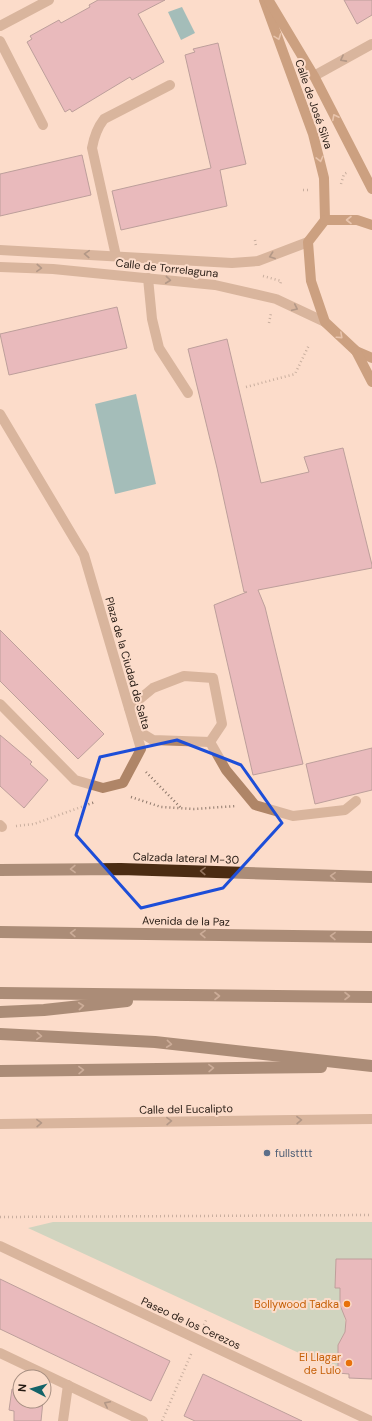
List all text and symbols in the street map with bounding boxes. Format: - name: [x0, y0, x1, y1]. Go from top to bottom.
- one-way arrow: [273, 33, 281, 40]
- one-way arrow: [340, 55, 347, 62]
- street label: Calle de José Silva: [292, 57, 336, 151]
- one-way arrow: [332, 113, 340, 121]
- one-way arrow: [315, 156, 323, 163]
- one-way arrow: [346, 215, 352, 224]
- one-way arrow: [84, 250, 90, 259]
- one-way arrow: [268, 252, 275, 260]
- street label: Calle de Torrelaguna: [115, 256, 219, 280]
- one-way arrow: [36, 264, 42, 273]
- one-way arrow: [165, 275, 171, 284]
- one-way arrow: [290, 303, 298, 311]
- one-way arrow: [336, 332, 343, 339]
- street label: Plaza de la Ciudad de Salta: [102, 595, 154, 731]
- street label: Calzada lateral M-30: [133, 849, 239, 867]
- one-way arrow: [70, 865, 76, 873]
- one-way arrow: [200, 867, 206, 875]
- one-way arrow: [330, 871, 336, 880]
- street label: Avenida de la Paz: [142, 913, 230, 929]
- one-way arrow: [70, 929, 76, 937]
- one-way arrow: [200, 930, 206, 938]
- one-way arrow: [330, 932, 336, 940]
- one-way arrow: [214, 992, 220, 1000]
- one-way arrow: [344, 992, 350, 1001]
- one-way arrow: [78, 1002, 84, 1011]
- one-way arrow: [36, 1031, 42, 1040]
- one-way arrow: [166, 1039, 172, 1048]
- one-way arrow: [208, 1064, 214, 1072]
- one-way arrow: [78, 1066, 84, 1074]
- street label: Calle del Eucalipto: [139, 1101, 233, 1117]
- one-way arrow: [296, 1116, 302, 1124]
- one-way arrow: [166, 1117, 172, 1126]
- one-way arrow: [36, 1119, 42, 1127]
- place label: fullstttt: [275, 1146, 312, 1160]
- marker: fullstttt: [262, 1148, 272, 1158]
- street label: Paseo de los Cerezos: [139, 1294, 243, 1352]
- place label: Bollywood Tadka: [254, 1297, 339, 1311]
- marker: Bollywood Tadka: [342, 1299, 352, 1309]
- place label: El Llagar de Lulo: [299, 1350, 341, 1377]
- marker: El Llagar de Lulo: [344, 1358, 354, 1368]
- north arrow: [12, 1369, 52, 1409]
- text: N: [15, 1383, 29, 1393]
- one-way arrow: [104, 1401, 112, 1409]

